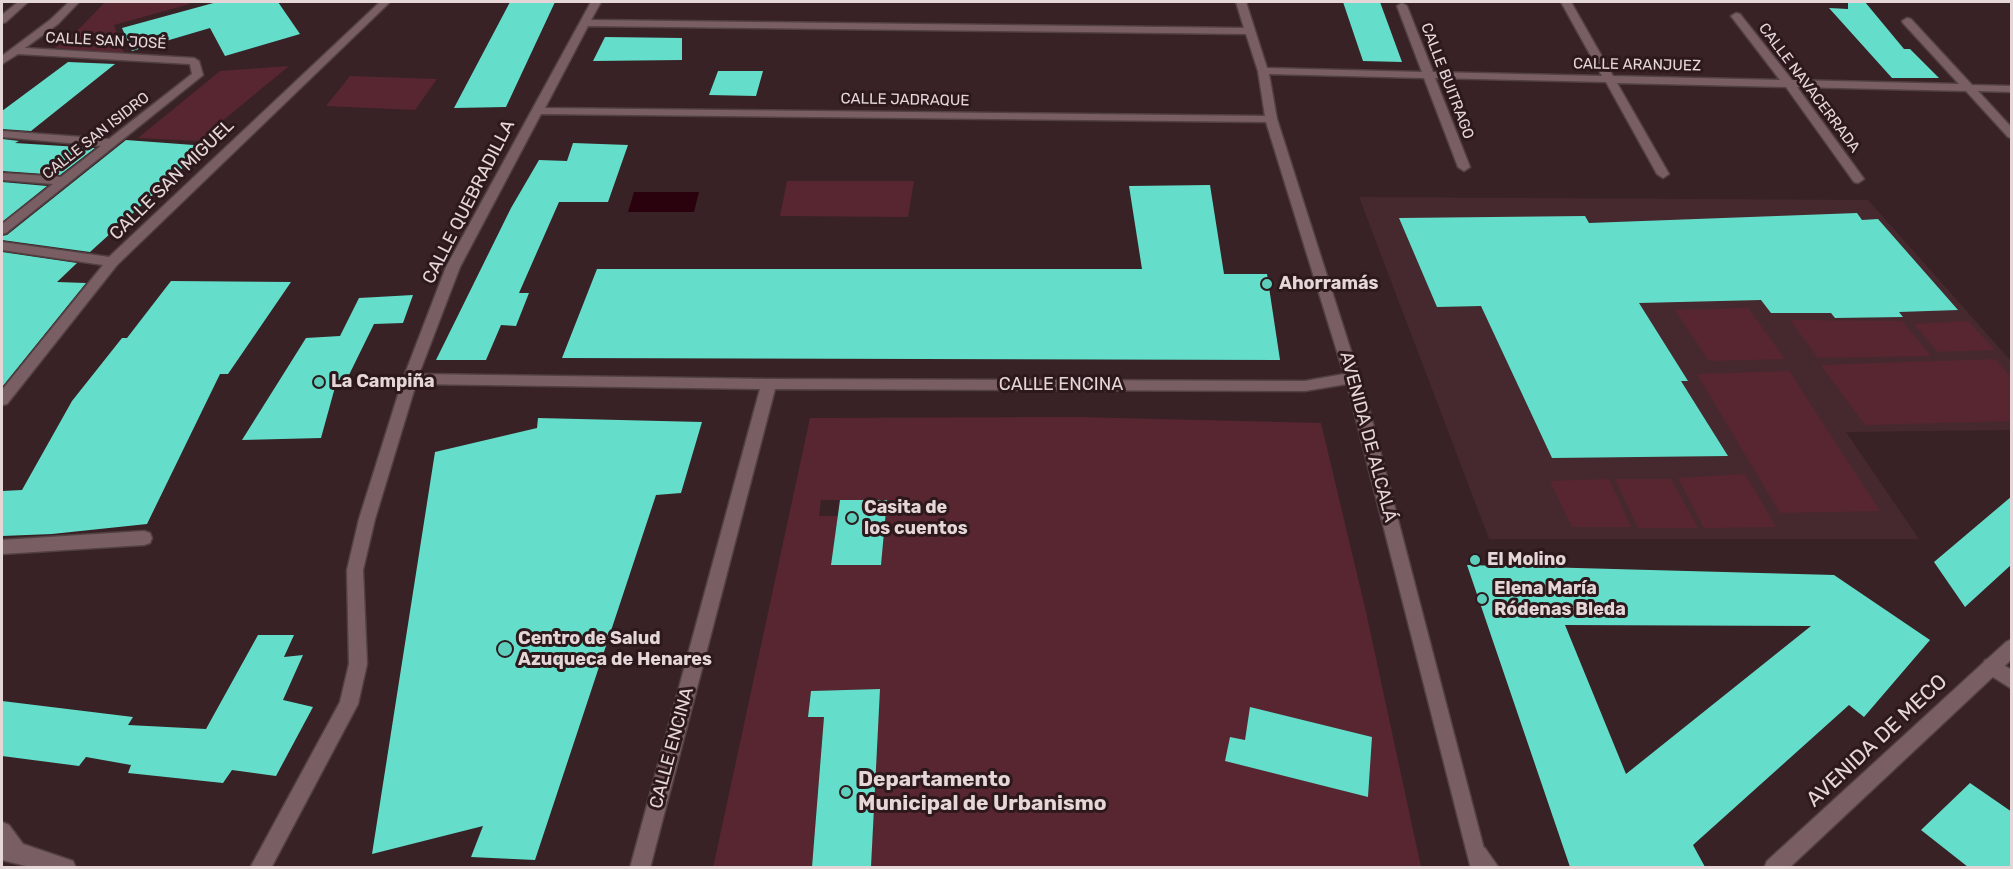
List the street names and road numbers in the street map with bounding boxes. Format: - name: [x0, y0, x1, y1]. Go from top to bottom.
- street label: CALLE BUITRAGO: [1417, 20, 1477, 142]
- street label: CALLE NAVACERRADA: [1754, 20, 1864, 156]
- street label: CALLE SAN JOSÉ: [45, 29, 167, 53]
- street label: CALLE ARANJUEZ: [1573, 55, 1701, 75]
- street label: CALLE SAN ISIDRO: [39, 89, 153, 183]
- street label: CALLE JADRAQUE: [840, 90, 970, 110]
- street label: CALLE SAN MIGUEL: [105, 115, 239, 245]
- street label: CALLE QUEBRADILLA: [418, 117, 520, 287]
- street label: AVENIDA DE ALCALÁ: [1335, 349, 1401, 525]
- street label: CALLE ENCINA: [999, 374, 1123, 396]
- street label: AVENIDA DE MECO: [1801, 669, 1953, 813]
- street label: CALLE ENCINA: [645, 685, 699, 811]

